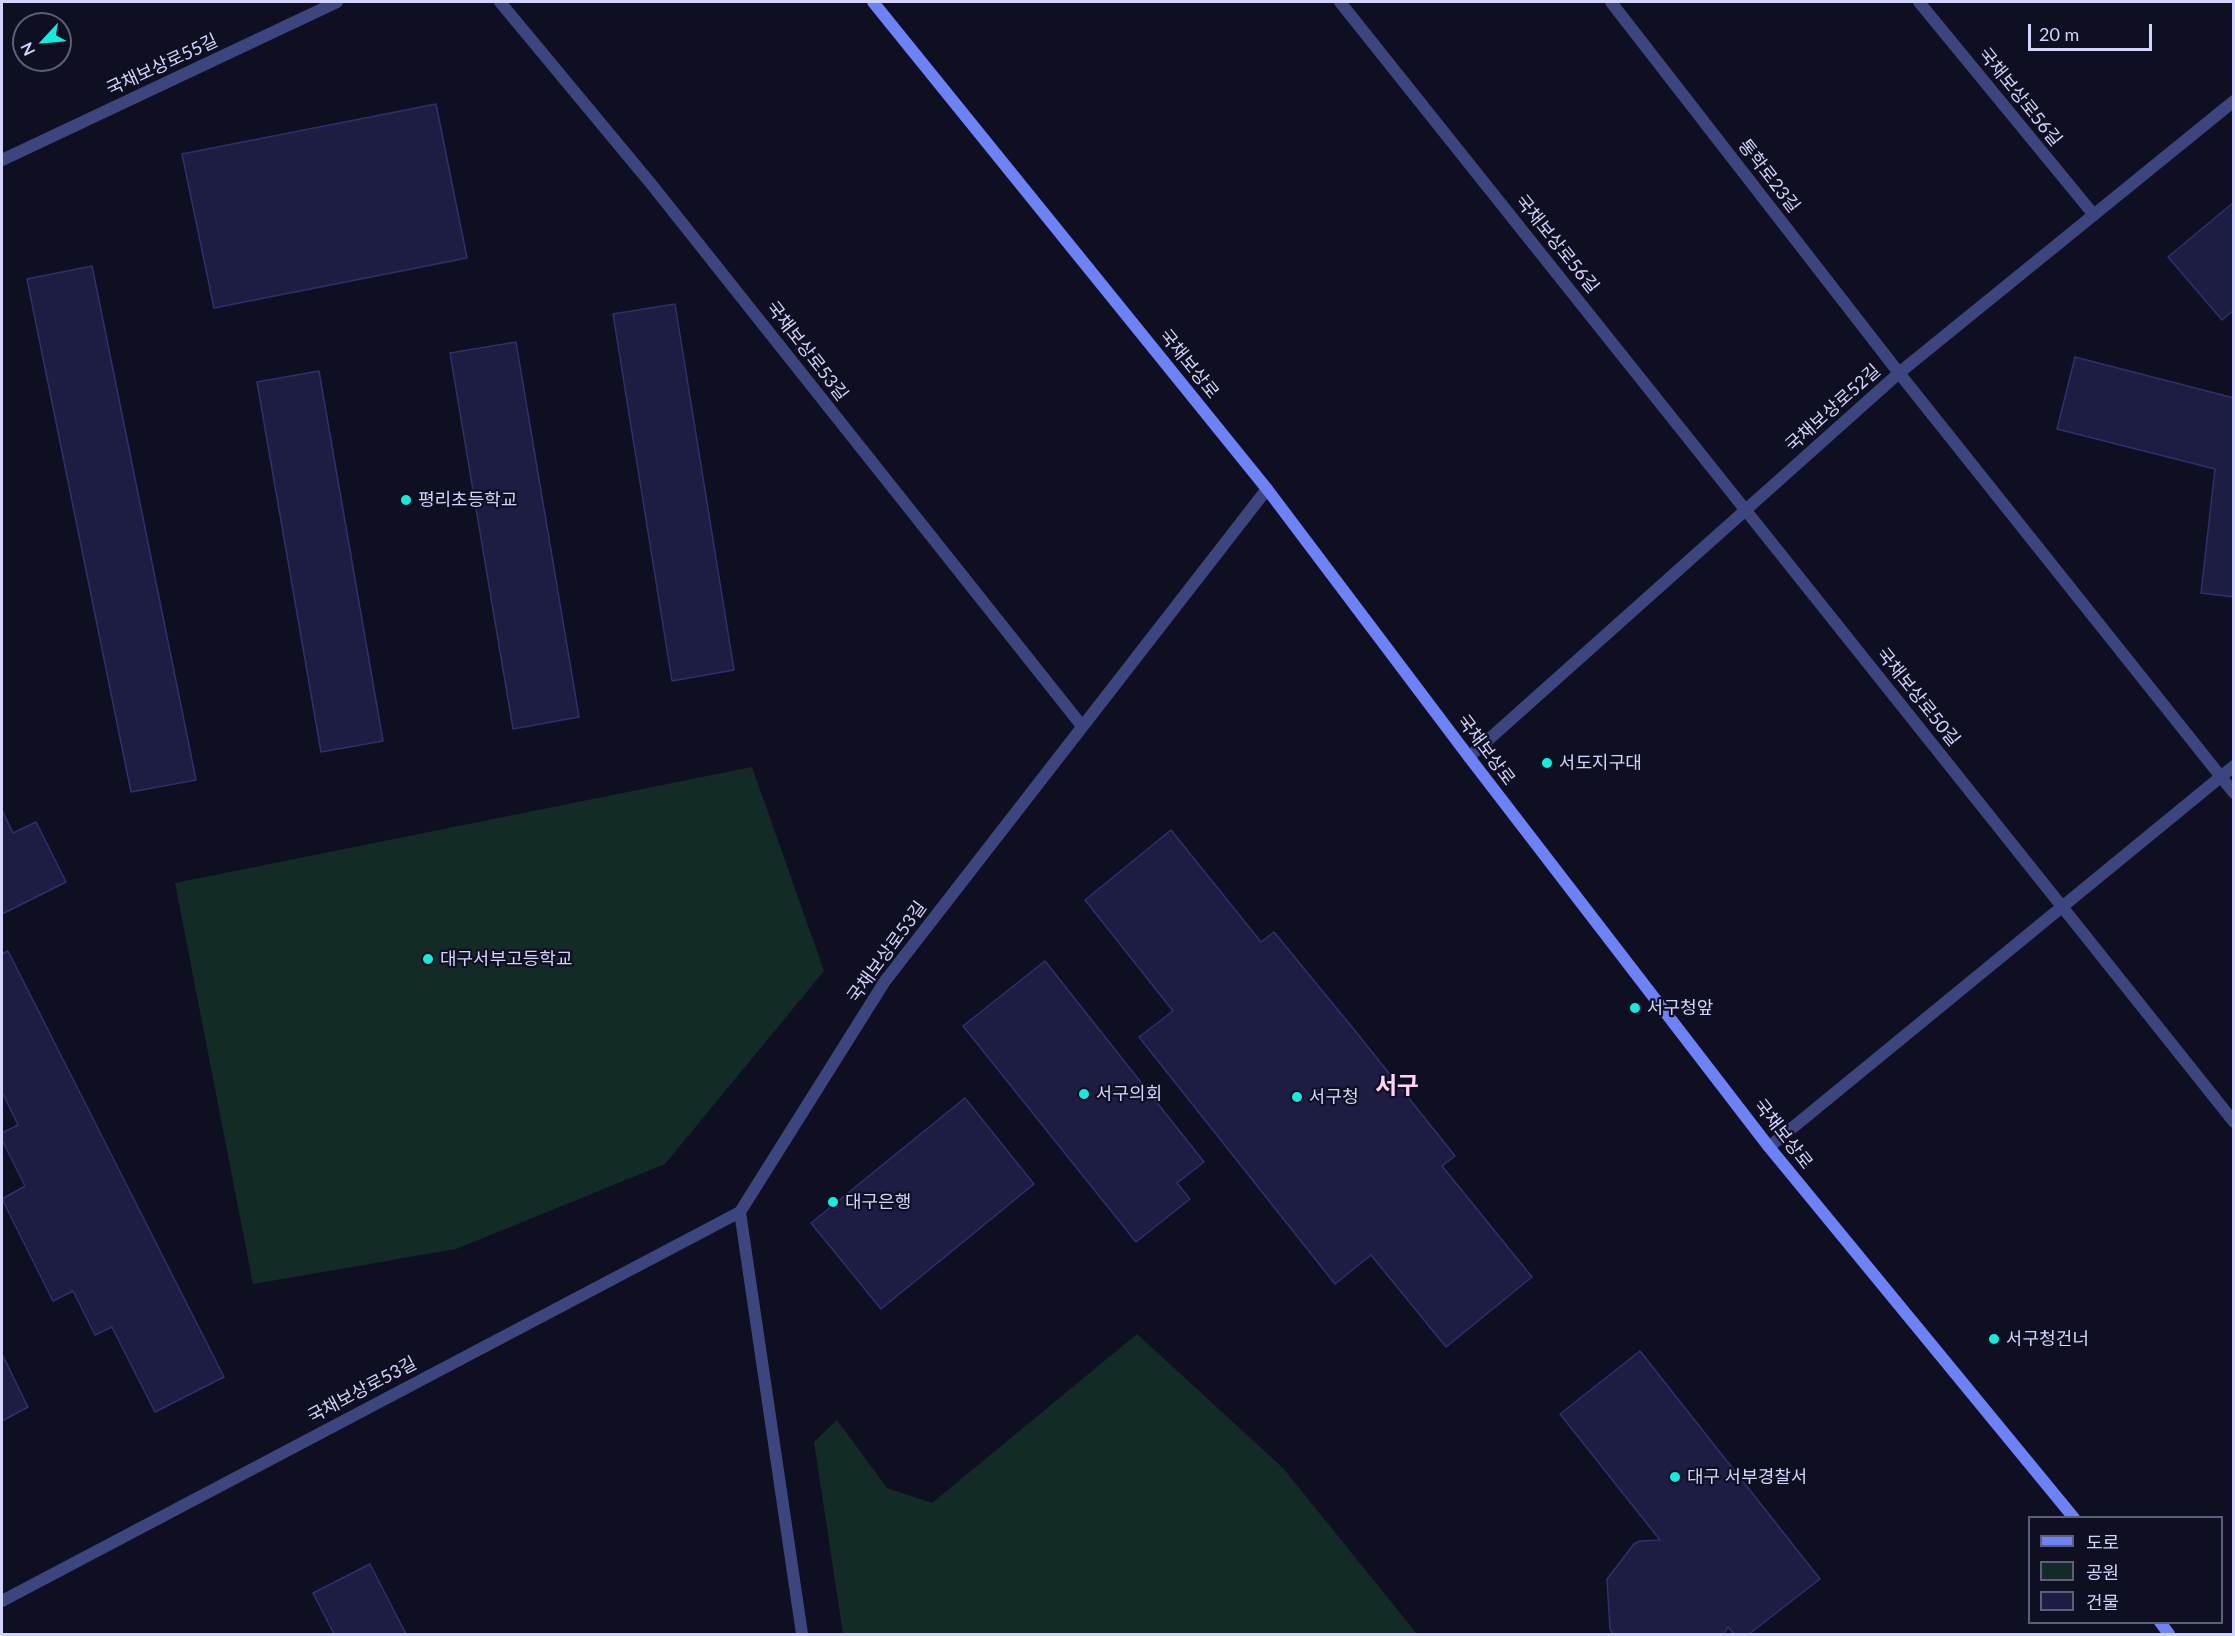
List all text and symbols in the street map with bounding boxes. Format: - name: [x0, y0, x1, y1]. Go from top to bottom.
- north arrow: [12, 12, 72, 72]
- scale bar: [2031, 12, 2156, 50]
- text: 20 m: [2039, 23, 2079, 45]
- street label: 국채보상로55길: [103, 30, 221, 100]
- text: N: [16, 40, 38, 59]
- street label: 국채보상로56길: [1974, 43, 2066, 151]
- street label: 통학로23길: [1734, 135, 1804, 217]
- street label: 국채보상로56길: [1511, 190, 1603, 298]
- street label: 국채보상로53길: [761, 297, 853, 405]
- street label: 국채보상로: [1155, 325, 1223, 403]
- street label: 국채보상로52길: [1781, 360, 1885, 456]
- place label: 평리초등학교: [418, 489, 517, 511]
- marker: 평리초등학교: [399, 493, 413, 507]
- street label: 국채보상로50길: [1872, 643, 1964, 751]
- street label: 국채보상로: [1452, 710, 1520, 790]
- place label: 서도지구대: [1559, 752, 1642, 774]
- marker: 서도지구대: [1540, 756, 1554, 770]
- street label: 국채보상로53길: [843, 897, 931, 1007]
- place label: 대구서부고등학교: [440, 948, 572, 970]
- marker: 대구서부고등학교: [421, 952, 435, 966]
- place label: 서구청앞: [1647, 997, 1713, 1019]
- marker: 서구청앞: [1628, 1001, 1642, 1015]
- district label: 서구: [1375, 1072, 1419, 1100]
- place label: 서구의회: [1096, 1083, 1162, 1105]
- place label: 서구청: [1309, 1086, 1359, 1108]
- marker: 서구의회: [1077, 1087, 1091, 1101]
- marker: 서구청: [1290, 1090, 1304, 1104]
- street label: 국채보상로: [1749, 1095, 1817, 1173]
- place label: 대구은행: [845, 1191, 911, 1213]
- marker: 대구은행: [826, 1195, 840, 1209]
- place label: 서구청건너: [2006, 1328, 2089, 1350]
- marker: 서구청건너: [1987, 1332, 2001, 1346]
- street label: 국채보상로53길: [304, 1352, 420, 1428]
- place label: 대구 서부경찰서: [1687, 1466, 1808, 1488]
- marker: 대구 서부경찰서: [1668, 1470, 1682, 1484]
- legend: [2028, 1516, 2223, 1624]
- text: 도로: [2086, 1531, 2119, 1553]
- text: 공원: [2086, 1561, 2119, 1583]
- text: 건물: [2086, 1591, 2119, 1613]

